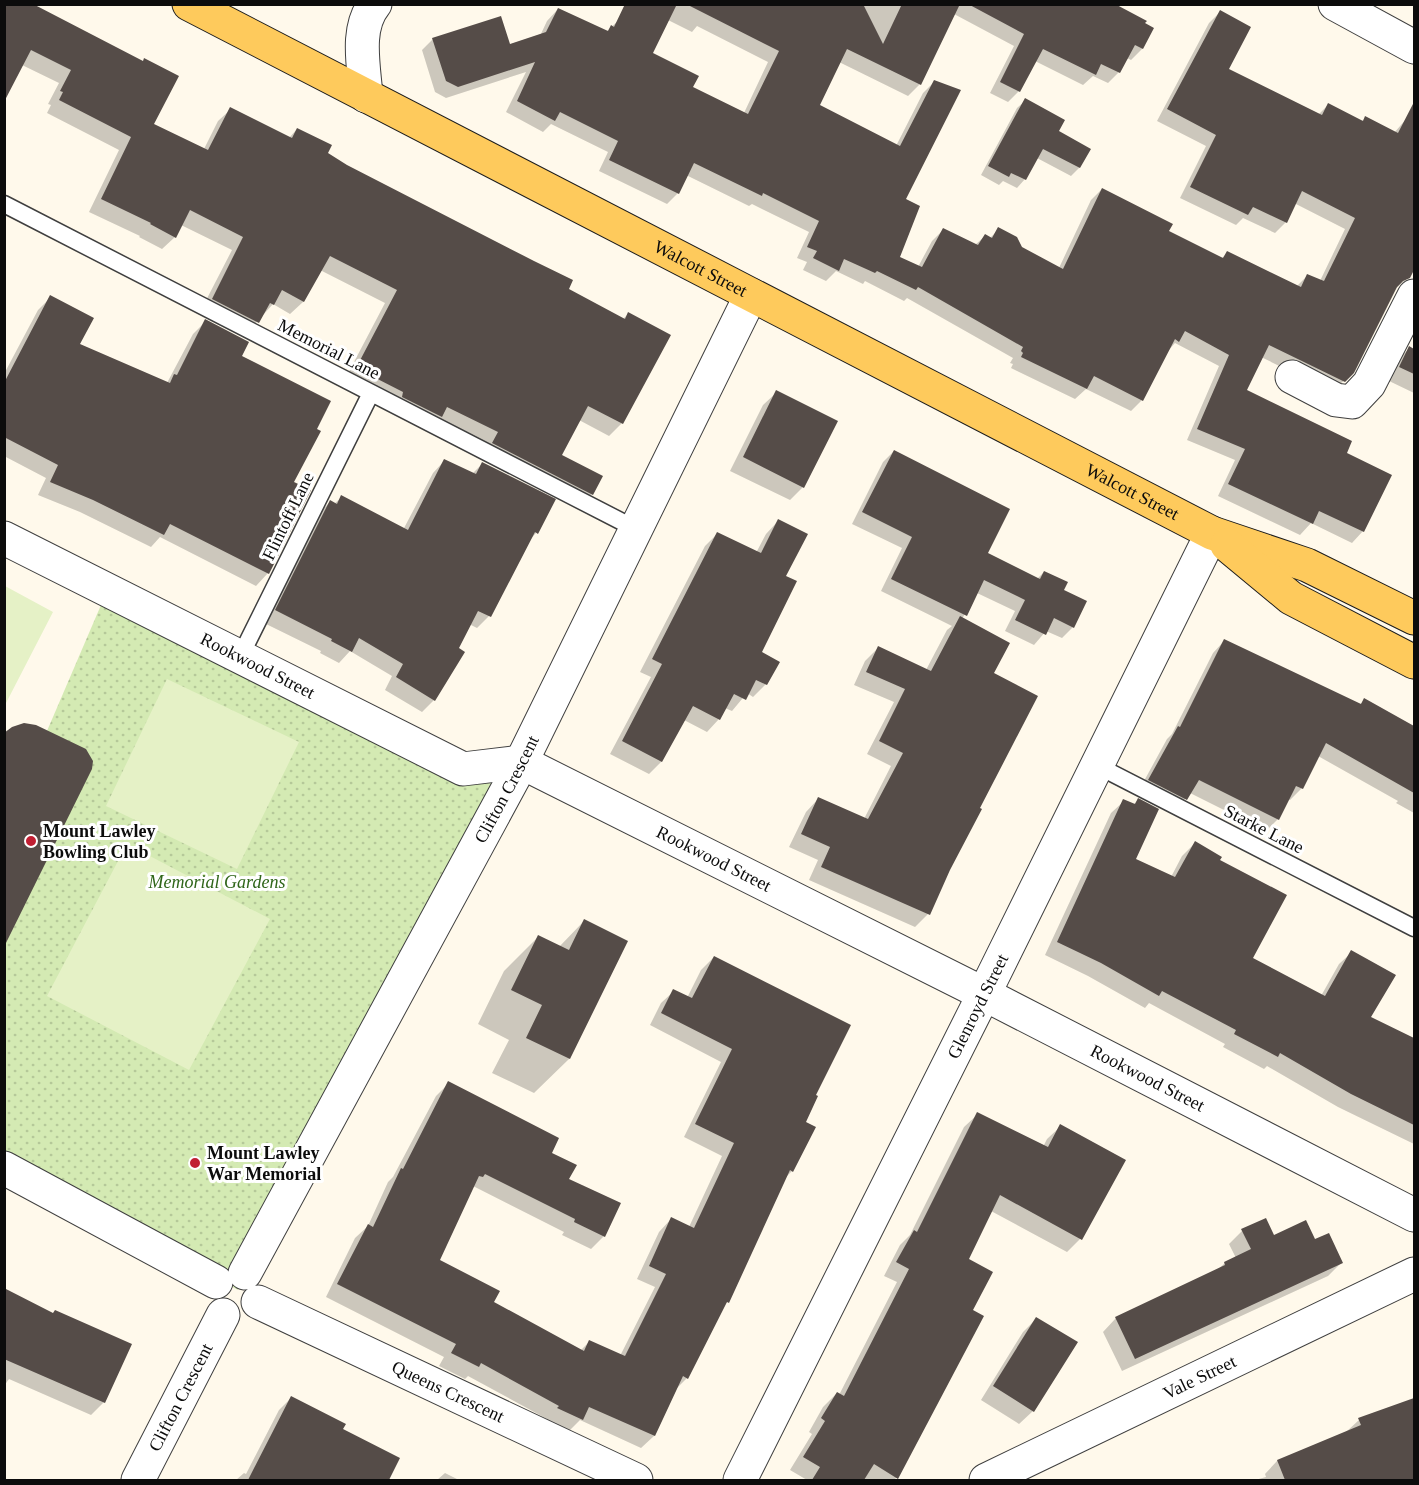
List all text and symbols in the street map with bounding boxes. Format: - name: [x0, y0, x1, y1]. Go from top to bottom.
- street label: Walcott Street: [651, 236, 751, 301]
- street label: Memorial Lane: [275, 315, 383, 383]
- street label: Walcott Street: [1082, 459, 1182, 524]
- street label: Flintoff Lane: [258, 469, 318, 563]
- street label: Rookwood Street: [197, 629, 318, 703]
- street label: Clifton Crescent: [470, 732, 543, 846]
- street label: Starke Lane: [1221, 800, 1307, 858]
- place label: Mount Lawley Bowling Club: [43, 821, 156, 862]
- street label: Rookwood Street: [653, 822, 774, 896]
- marker: Mount Lawley Bowling Club: [24, 834, 38, 848]
- park label: Memorial Gardens: [148, 872, 285, 892]
- street label: Glenroyd Street: [943, 951, 1012, 1062]
- street label: Rookwood Street: [1087, 1040, 1208, 1116]
- place label: Mount Lawley War Memorial: [207, 1143, 321, 1184]
- marker: Mount Lawley War Memorial: [188, 1156, 202, 1170]
- street label: Clifton Crescent: [145, 1340, 217, 1455]
- street label: Vale Street: [1160, 1351, 1239, 1403]
- street label: Queens Crescent: [389, 1357, 507, 1426]

